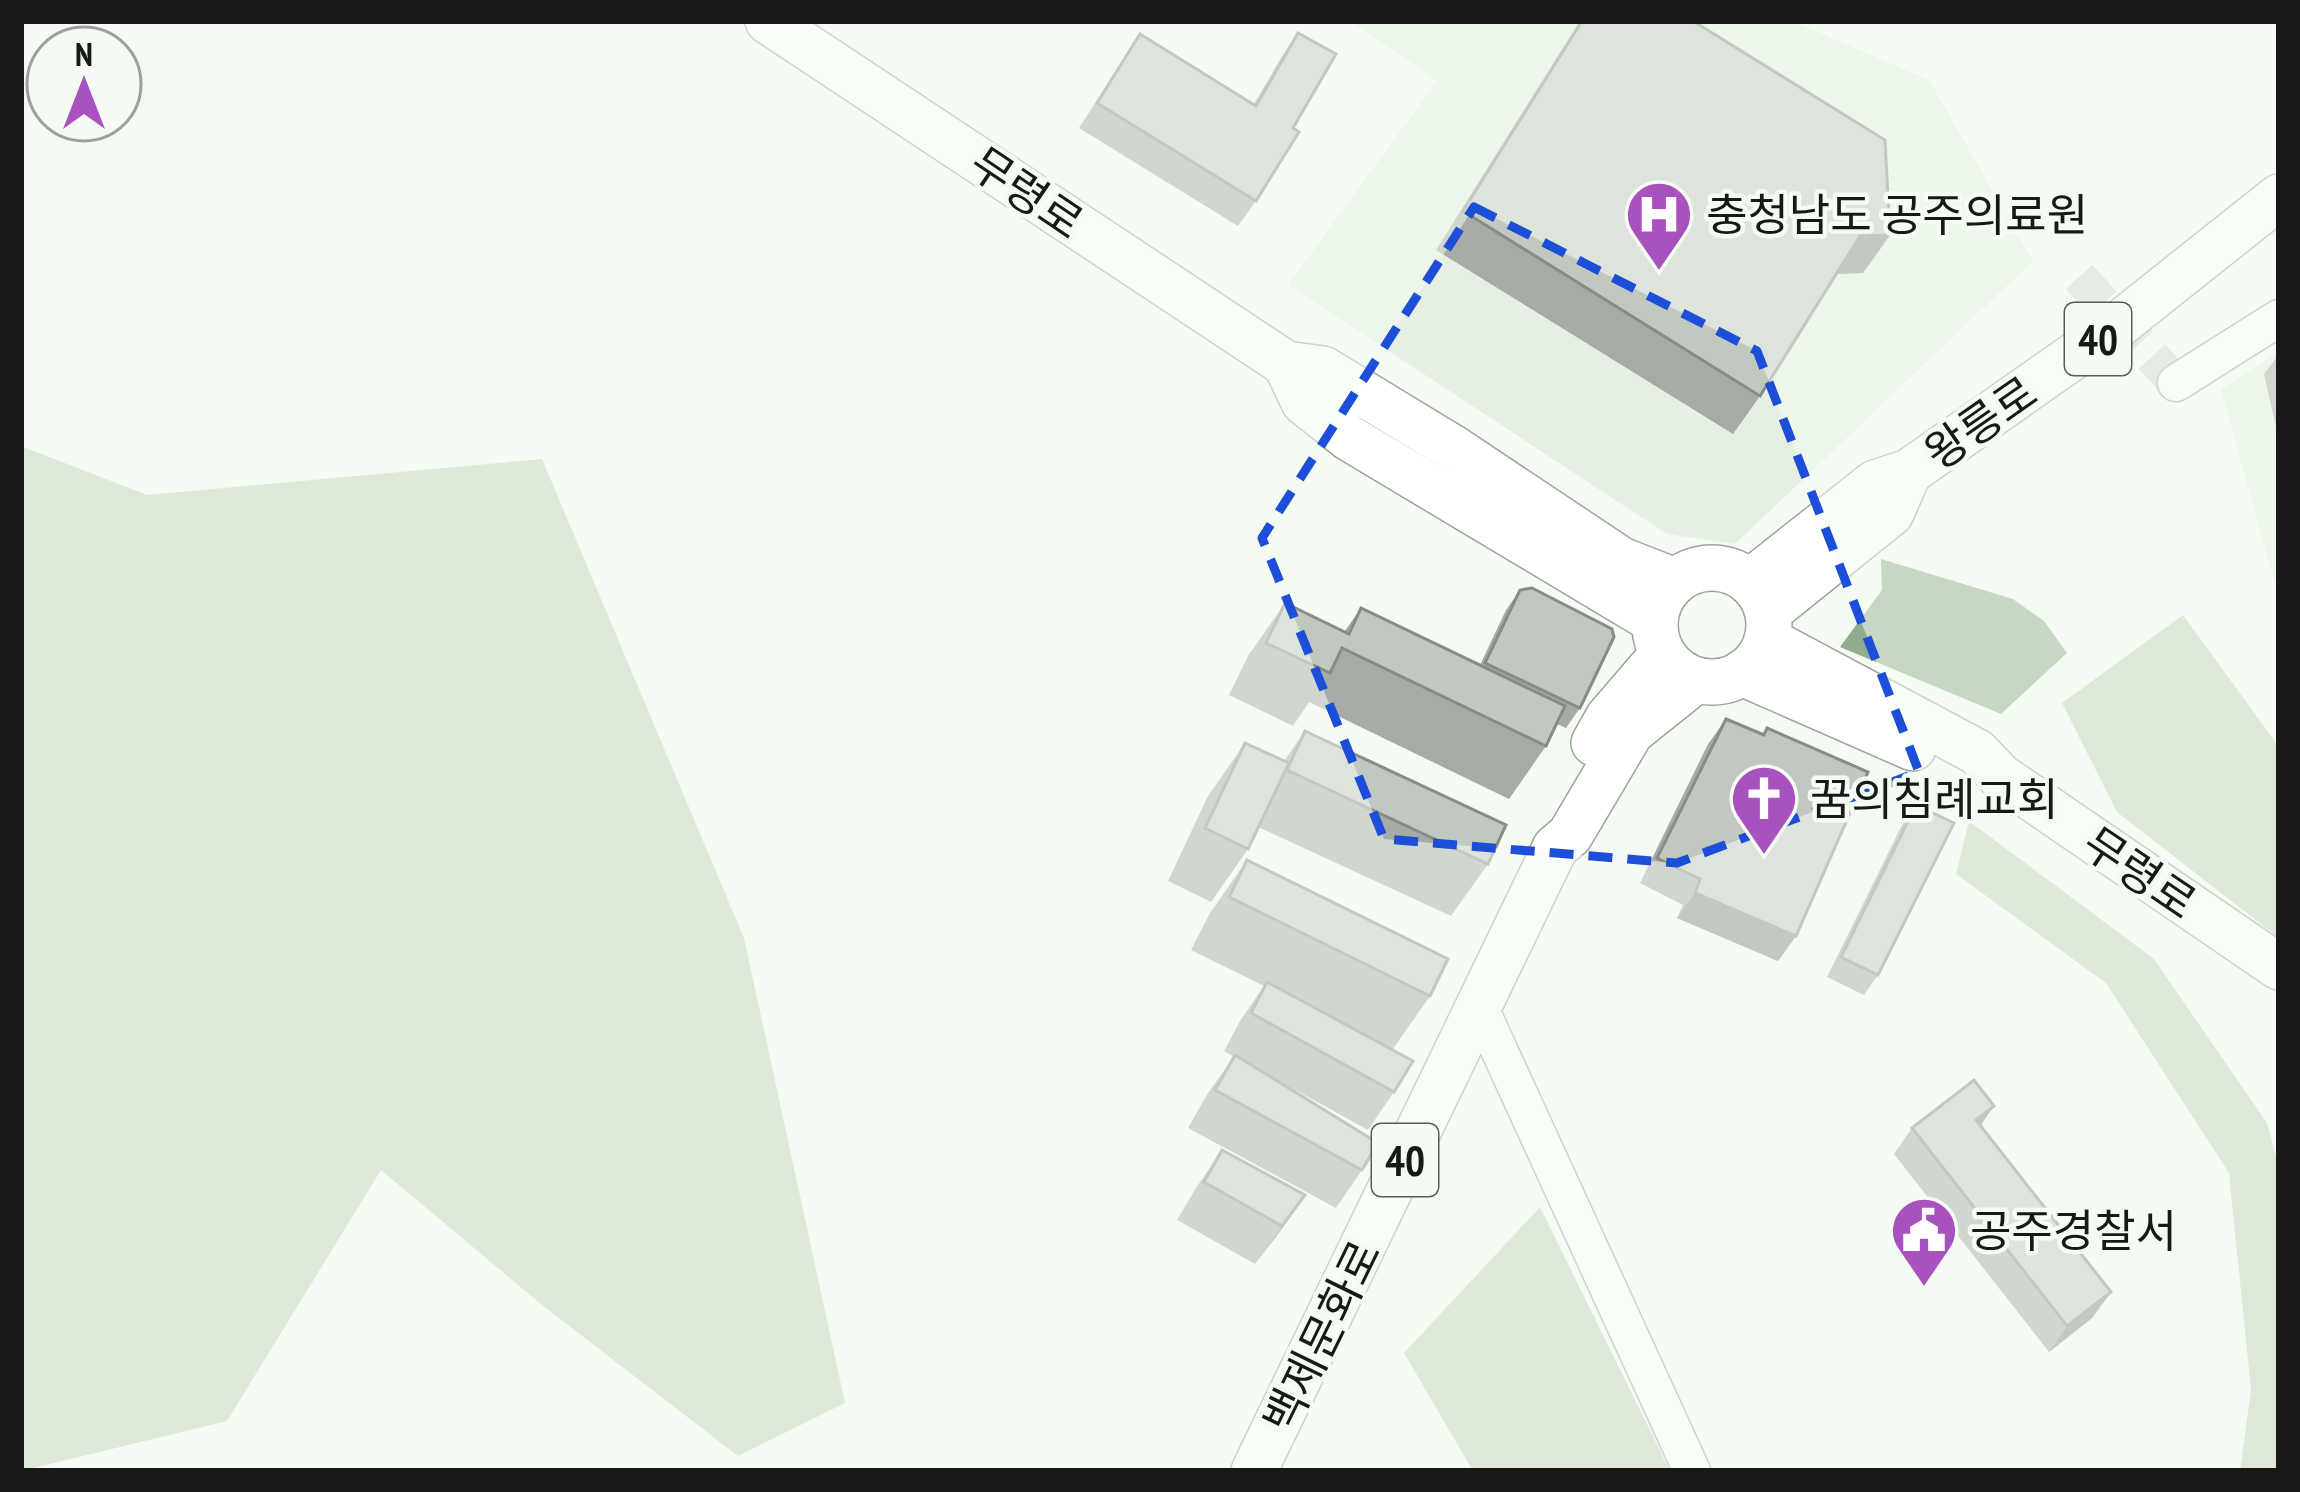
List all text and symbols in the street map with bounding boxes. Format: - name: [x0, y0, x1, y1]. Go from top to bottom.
- north arrow: [24, 24, 144, 144]
- text: N: [75, 32, 93, 75]
- street label: 무령로: [959, 133, 1095, 251]
- hospital icon: 충청남도 공주의료원: [1624, 179, 1694, 273]
- place label: 충청남도 공주의료원: [1706, 185, 2088, 243]
- road number: 40: [2065, 303, 2131, 375]
- street label: 왕릉로: [1912, 363, 2048, 481]
- church icon: 꿈의침례교회: [1729, 763, 1799, 857]
- place label: 꿈의침례교회: [1810, 769, 2058, 827]
- street label: 무령로: [2072, 813, 2208, 931]
- road number: 40: [1372, 1124, 1438, 1196]
- public building icon: 공주경찰서: [1889, 1195, 1959, 1289]
- place label: 공주경찰서: [1970, 1201, 2177, 1259]
- street label: 백제문화로: [1250, 1230, 1392, 1442]

